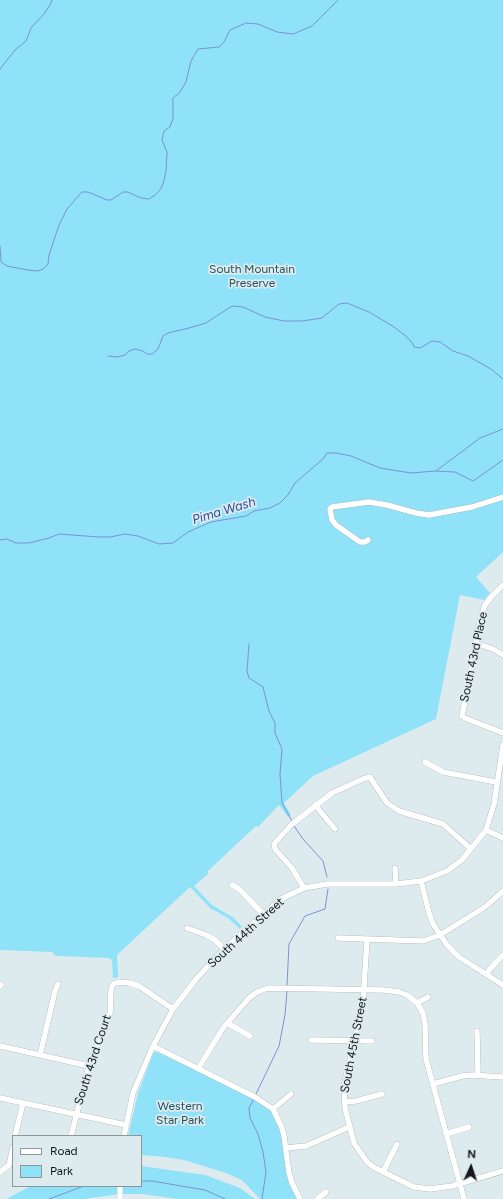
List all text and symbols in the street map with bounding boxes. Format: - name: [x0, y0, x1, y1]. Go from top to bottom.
- park label: South Mountain Preserve: [209, 262, 295, 290]
- water label: Pima Wash: [190, 494, 258, 528]
- street label: South 43rd Place: [457, 611, 491, 703]
- street label: South 44th Street: [205, 895, 287, 971]
- street label: South 45th Street: [338, 996, 370, 1094]
- street label: South 43rd Court: [72, 1013, 114, 1107]
- park label: Western Star Park: [156, 1099, 204, 1127]
- legend: [12, 1135, 142, 1187]
- text: Road: [50, 1144, 78, 1158]
- north arrow: [451, 1147, 491, 1187]
- text: N: [467, 1148, 476, 1161]
- text: Park: [50, 1164, 73, 1178]

